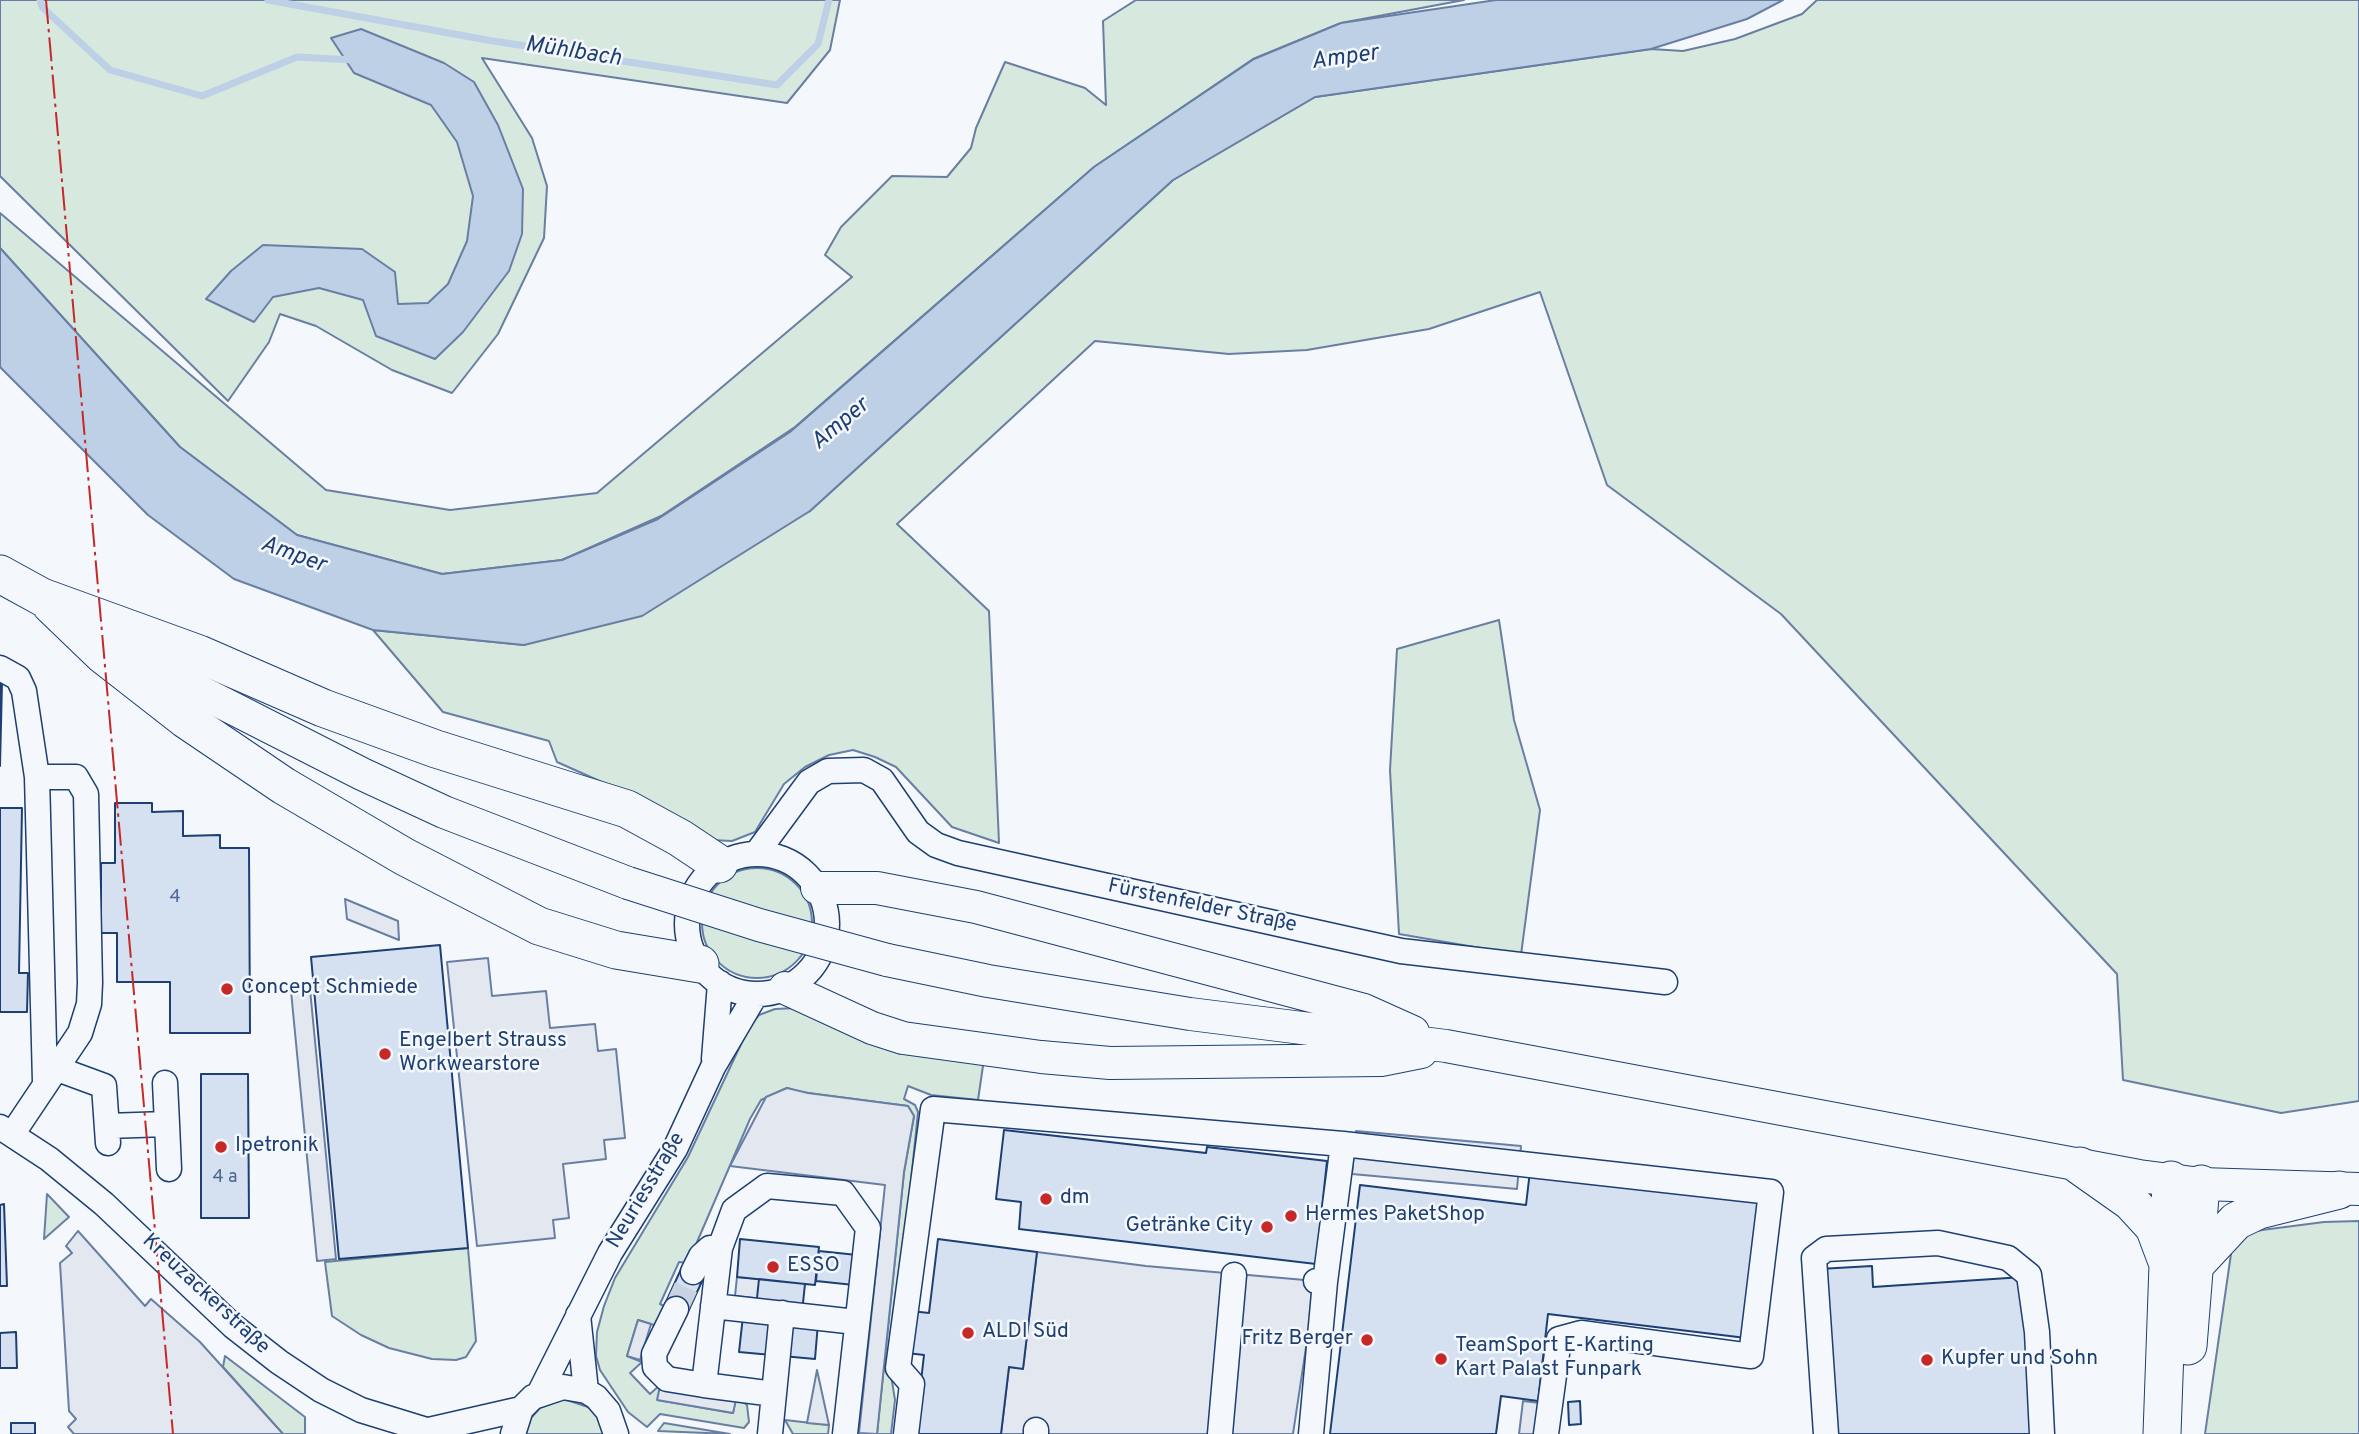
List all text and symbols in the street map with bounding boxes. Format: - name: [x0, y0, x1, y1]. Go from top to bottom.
- water label: Mühlbach: [523, 32, 623, 74]
- water label: Amper: [1310, 41, 1380, 77]
- water label: Amper: [806, 393, 876, 457]
- water label: Amper: [257, 532, 329, 580]
- street label: Fürstenfelder Straße: [1105, 875, 1299, 939]
- house number: 4: [169, 887, 181, 909]
- place label: Concept Schmiede: [241, 976, 418, 1002]
- marker: Concept Schmiede: [219, 981, 235, 997]
- place label: Engelbert Strauss Workwearstore: [399, 1029, 567, 1079]
- marker: Engelbert Strauss Workwearstore: [377, 1046, 393, 1062]
- street label: Neuriesstraße: [602, 1128, 692, 1254]
- place label: Ipetronik: [235, 1134, 319, 1160]
- marker: Ipetronik: [213, 1139, 229, 1155]
- house number: 4 a: [213, 1167, 237, 1189]
- place label: dm: [1060, 1186, 1090, 1212]
- marker: dm: [1038, 1191, 1054, 1207]
- place label: Hermes PaketShop: [1305, 1203, 1485, 1229]
- marker: Hermes PaketShop: [1283, 1208, 1299, 1224]
- place label: Getränke City: [1125, 1214, 1253, 1240]
- marker: Getränke City: [1259, 1219, 1275, 1235]
- street label: Kreuzackerstraße: [136, 1229, 274, 1361]
- place label: ESSO: [787, 1254, 840, 1280]
- marker: ESSO: [765, 1259, 781, 1275]
- place label: ALDI Süd: [982, 1320, 1069, 1346]
- marker: ALDI Süd: [960, 1325, 976, 1341]
- place label: Fritz Berger: [1242, 1327, 1353, 1353]
- marker: Fritz Berger: [1359, 1332, 1375, 1348]
- place label: TeamSport E-Karting Kart Palast Funpark: [1455, 1334, 1654, 1384]
- place label: Kupfer und Sohn: [1941, 1347, 2098, 1373]
- marker: TeamSport E-Karting Kart Palast Funpark: [1433, 1351, 1449, 1367]
- marker: Kupfer und Sohn: [1919, 1352, 1935, 1368]

